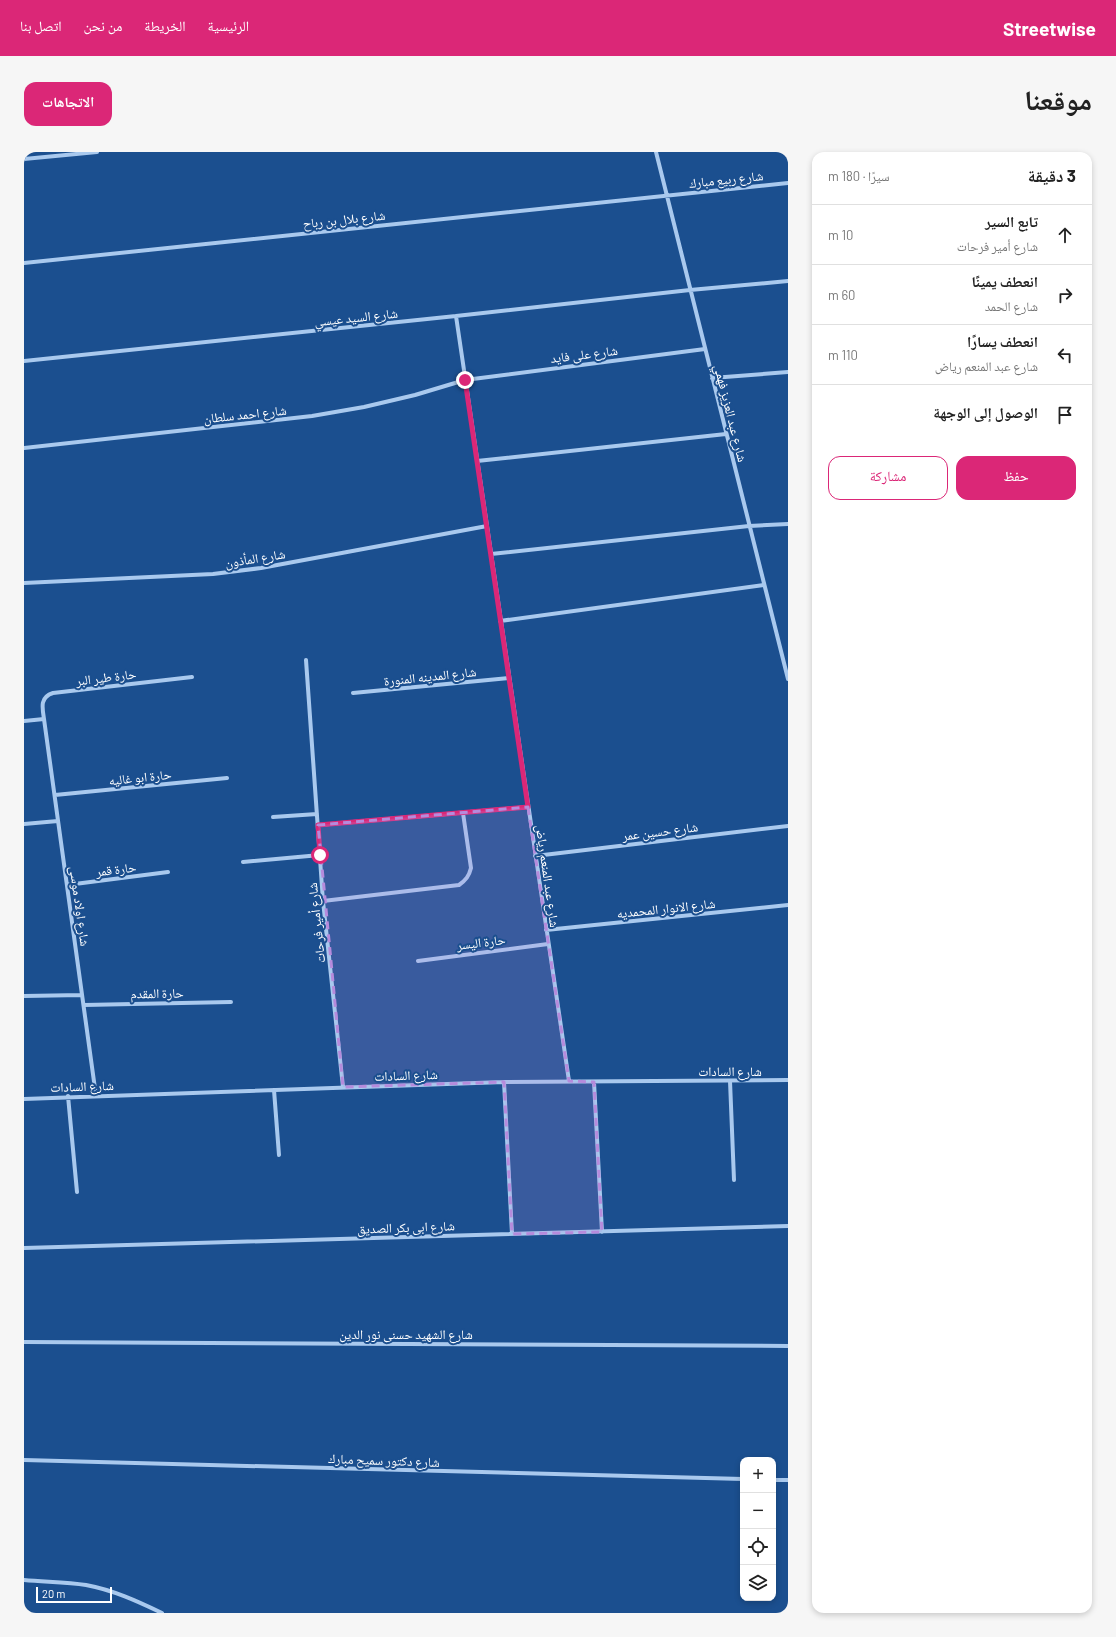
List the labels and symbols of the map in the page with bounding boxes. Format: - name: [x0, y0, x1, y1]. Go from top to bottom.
- street label: شارع ربيع مبارك: [688, 167, 764, 193]
- street label: شارع بلال بن رباح: [302, 207, 386, 233]
- street label: شارع السيد عيسي: [313, 305, 399, 333]
- street label: شارع على فايد: [549, 342, 619, 368]
- street label: شارع عبد العزيز فهمي: [708, 363, 751, 464]
- route end: [456, 371, 474, 389]
- street label: شارع احمد سلطان: [203, 402, 288, 428]
- street label: شارع المأذون: [224, 545, 287, 573]
- street label: شارع المدينه المنورة: [383, 663, 477, 691]
- street label: حارة طير البر: [74, 665, 137, 690]
- street label: حارة ابو غاليه: [108, 766, 172, 789]
- street label: شارع حسين عمر: [620, 818, 699, 846]
- street label: شارع عبد المنعم رياض: [531, 824, 563, 929]
- route start: [311, 846, 329, 864]
- street label: حارة قمر: [94, 859, 137, 881]
- street label: شارع اولاد موسى: [64, 865, 94, 947]
- street label: شارع أمير فرحات: [304, 882, 330, 964]
- street label: شارع الانوار المحمديه: [616, 895, 716, 923]
- street label: حارة اليسر: [455, 931, 506, 954]
- street label: حارة المقدم: [130, 985, 184, 1002]
- street label: شارع السادات: [698, 1063, 762, 1081]
- street label: شارع السادات: [374, 1066, 438, 1086]
- street label: شارع السادات: [50, 1077, 114, 1097]
- street label: شارع ابى بكر الصديق: [357, 1217, 455, 1239]
- street label: شارع الشهيد حسنى نور الدين: [339, 1326, 473, 1344]
- street label: شارع دكتور سميح مبارك: [328, 1450, 440, 1472]
- scale bar: [36, 1585, 112, 1604]

